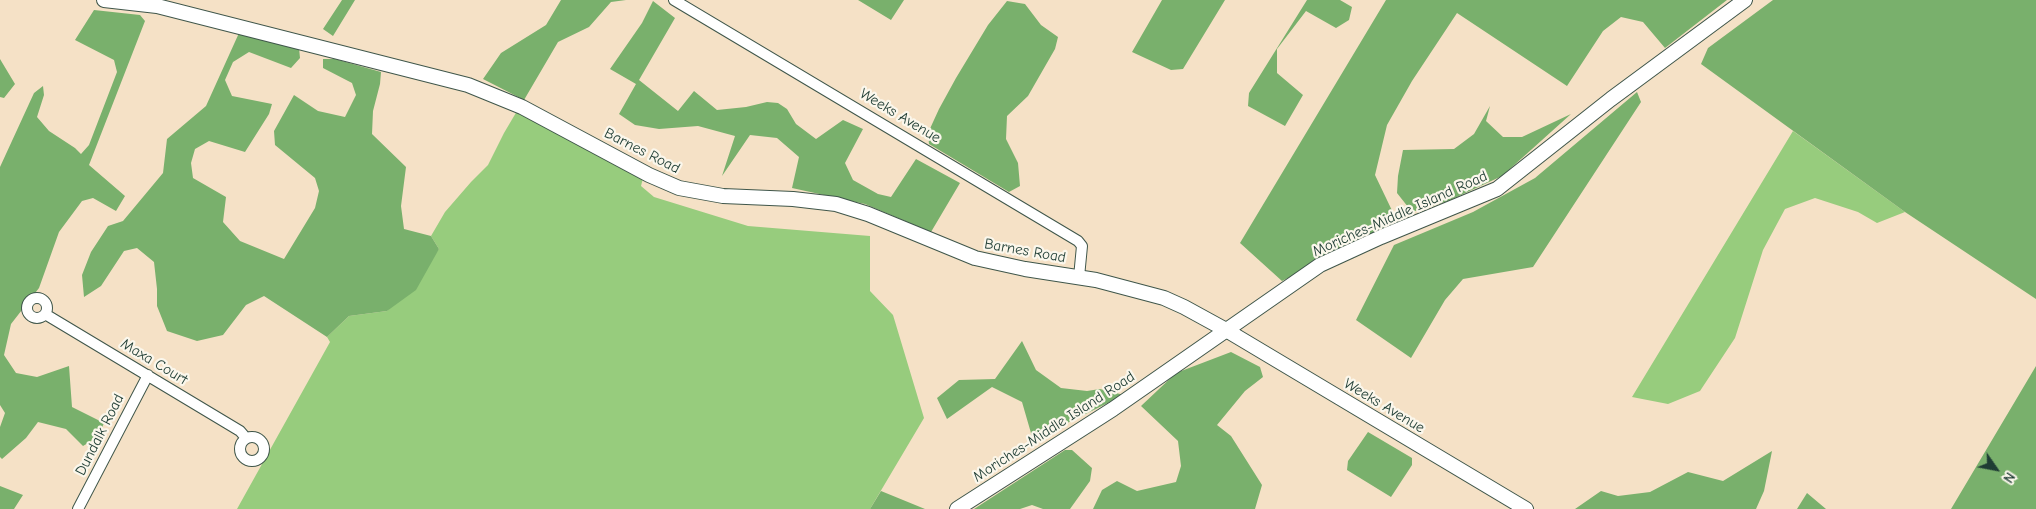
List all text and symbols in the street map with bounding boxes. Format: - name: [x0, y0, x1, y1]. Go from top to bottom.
- street label: Weeks Avenue: [856, 85, 944, 147]
- street label: Barnes Road: [601, 124, 683, 178]
- street label: Moriches-Middle Island Road: [1310, 167, 1490, 261]
- street label: Barnes Road: [983, 235, 1067, 267]
- street label: Maxa Court: [117, 335, 191, 389]
- street label: Moriches-Middle Island Road: [970, 368, 1138, 486]
- street label: Weeks Avenue: [1340, 375, 1428, 437]
- street label: Dundalk Road: [72, 391, 128, 479]
- north arrow: [1971, 444, 2021, 494]
- text: N: [1999, 469, 2019, 486]

